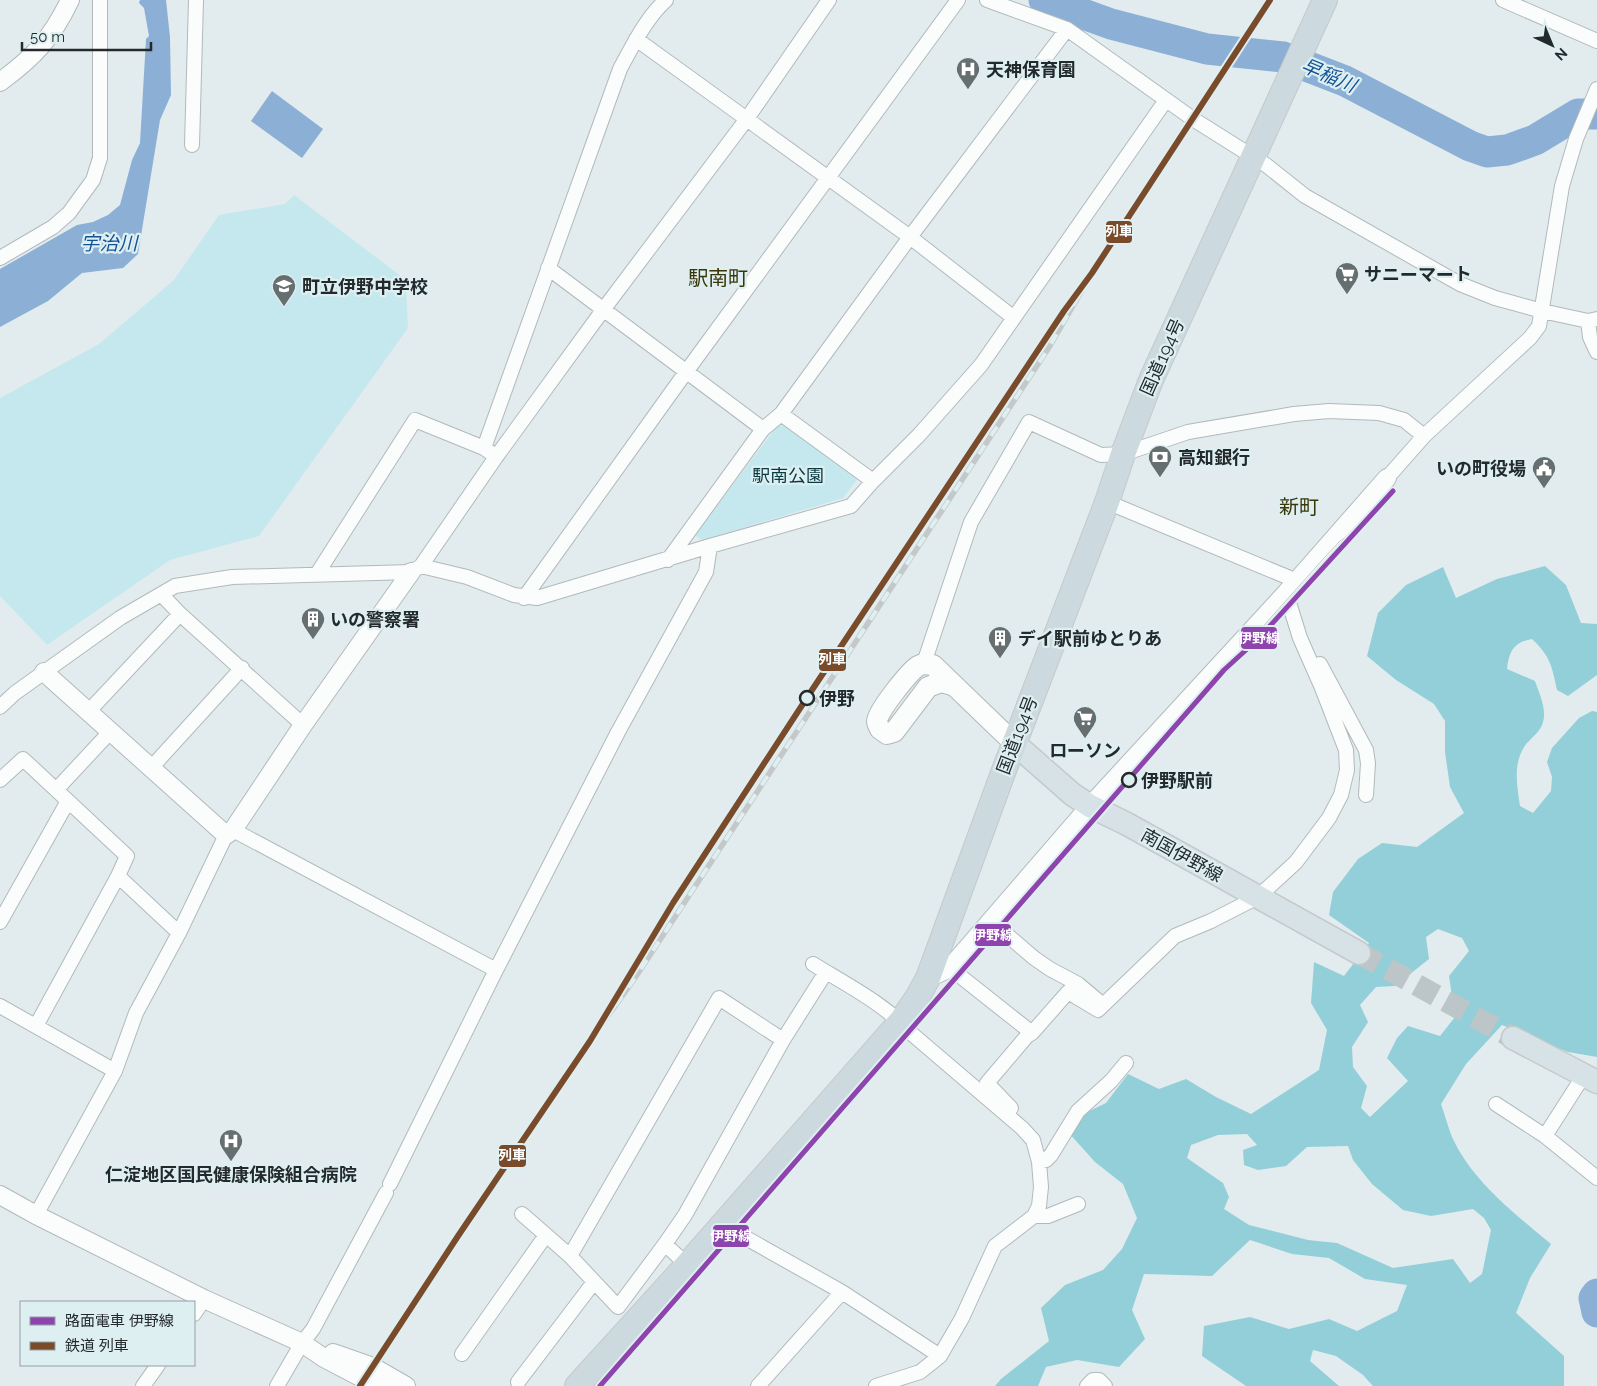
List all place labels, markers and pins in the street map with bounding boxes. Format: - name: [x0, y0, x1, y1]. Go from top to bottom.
- hospital icon: 天神保育園: [955, 56, 981, 90]
- place label: 天神保育園: [986, 59, 1076, 80]
- supermarket icon: サニーマート: [1334, 261, 1360, 295]
- place label: サニーマート: [1364, 264, 1472, 285]
- school or university icon: 町立伊野中学校: [271, 273, 297, 307]
- place label: 町立伊野中学校: [302, 276, 428, 297]
- bank icon: 高知銀行: [1147, 444, 1173, 478]
- place label: 高知銀行: [1178, 447, 1250, 468]
- public building icon: いの町役場: [1531, 455, 1557, 489]
- place label: いの町役場: [1436, 458, 1526, 479]
- building icon: いの警察署: [300, 606, 326, 640]
- place label: いの警察署: [330, 609, 420, 630]
- building icon: デイ駅前ゆとりあ: [987, 625, 1013, 659]
- place label: デイ駅前ゆとりあ: [1018, 628, 1162, 649]
- place label: 伊野: [819, 688, 855, 709]
- marker: 伊野: [799, 690, 815, 706]
- supermarket icon: ローソン: [1072, 705, 1098, 739]
- place label: ローソン: [1049, 740, 1121, 761]
- place label: 伊野駅前: [1141, 770, 1213, 791]
- marker: 伊野駅前: [1121, 772, 1137, 788]
- hospital icon: 仁淀地区国民健康保険組合病院: [218, 1128, 244, 1162]
- place label: 仁淀地区国民健康保険組合病院: [105, 1164, 357, 1185]

